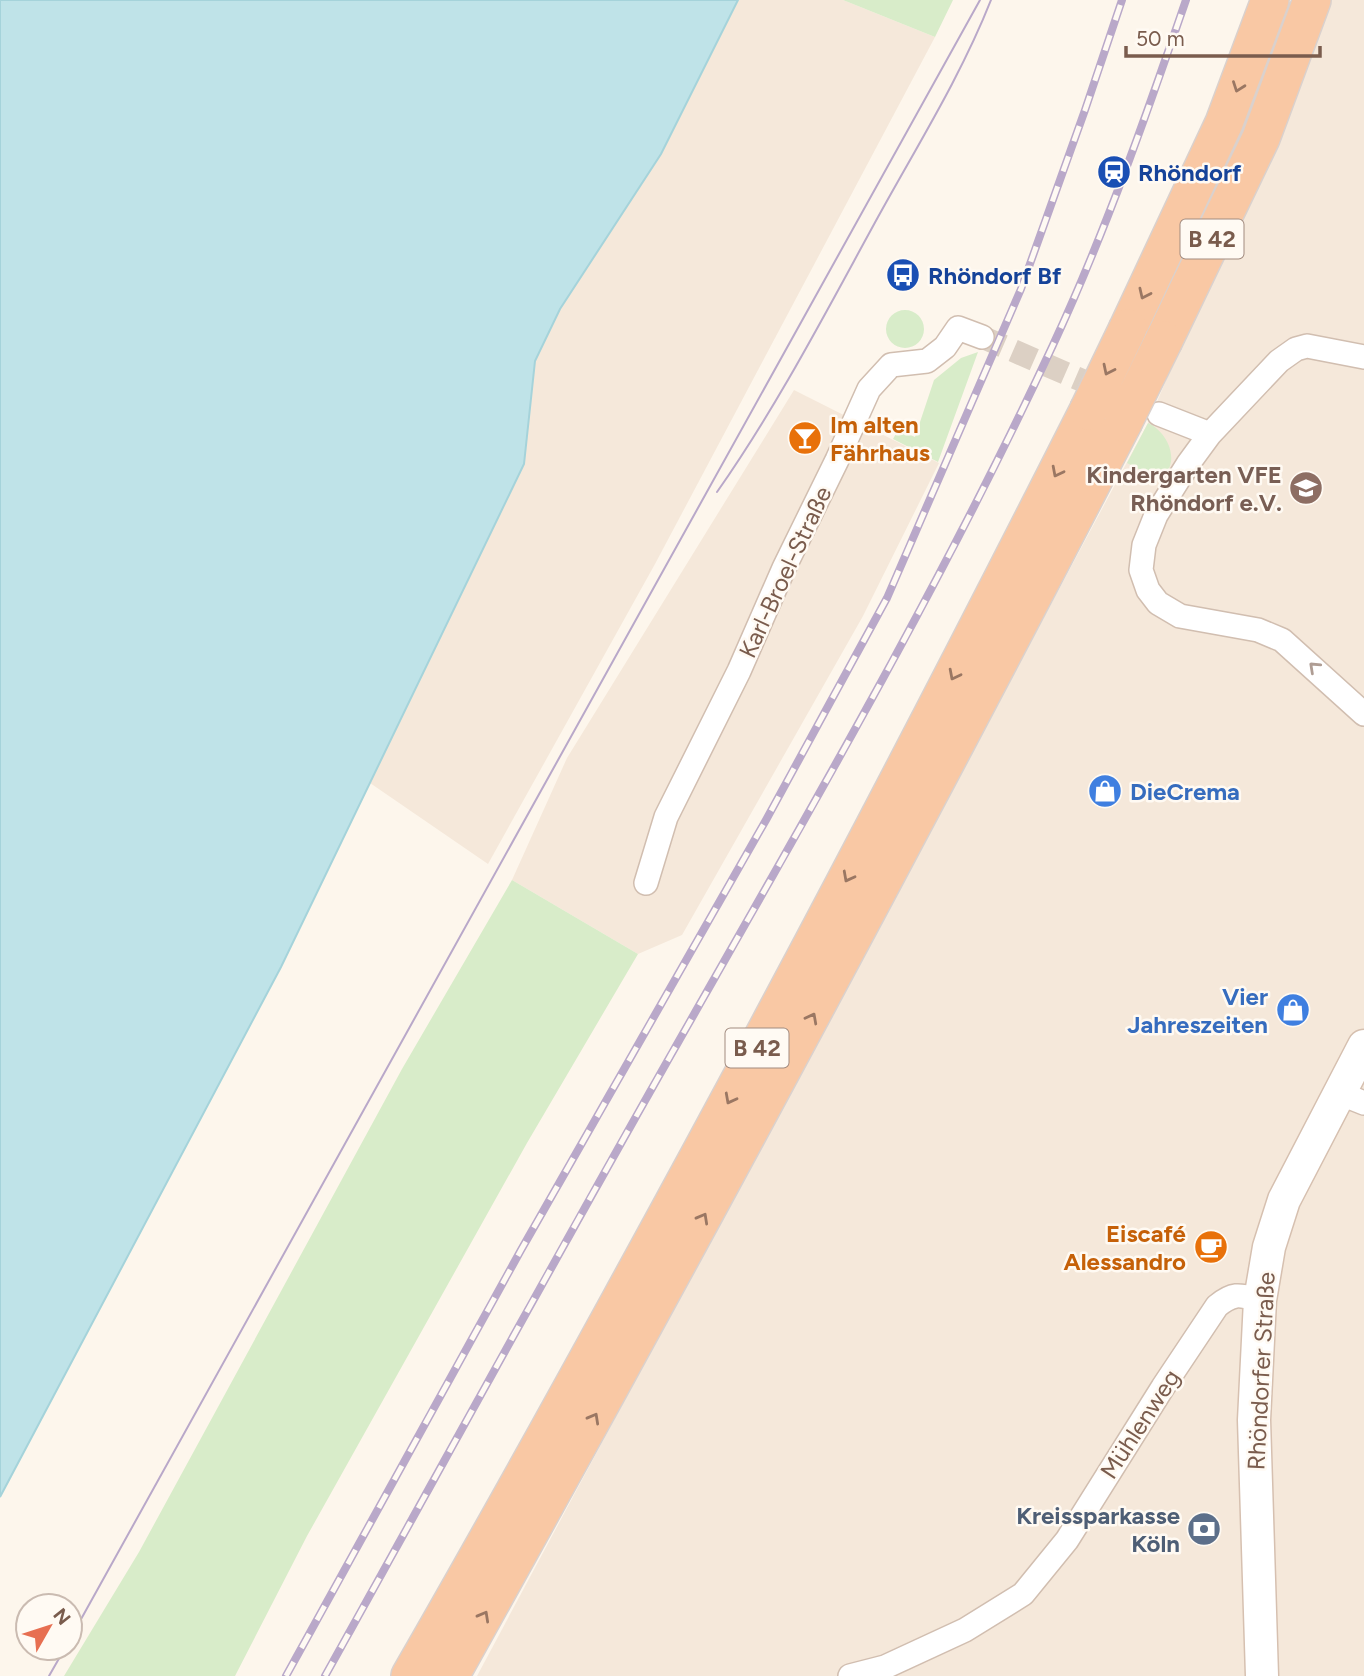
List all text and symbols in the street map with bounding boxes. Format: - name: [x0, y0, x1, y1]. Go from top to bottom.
- scale bar: [1126, 14, 1320, 58]
- text: 50 m: [1136, 26, 1185, 51]
- one-way arrow: [1232, 80, 1246, 92]
- station icon: Rhöndorf: [1095, 153, 1133, 191]
- place label: Rhöndorf: [1138, 158, 1242, 187]
- road number: B 42: [1180, 220, 1244, 258]
- bus stop icon: Rhöndorf Bf: [884, 256, 922, 294]
- place label: Rhöndorf Bf: [928, 261, 1062, 290]
- one-way arrow: [1138, 287, 1152, 299]
- one-way arrow: [1102, 363, 1116, 375]
- place label: Im alten Fährhaus: [830, 410, 930, 467]
- bar icon: Im alten Fährhaus: [786, 419, 824, 457]
- place label: Kindergarten VFE Rhöndorf e.V.: [1086, 460, 1282, 517]
- one-way arrow: [1051, 465, 1065, 477]
- school or university icon: Kindergarten VFE Rhöndorf e.V.: [1287, 469, 1325, 507]
- street label: Karl-Broel-Straße: [733, 482, 837, 662]
- one-way arrow: [1309, 663, 1322, 676]
- one-way arrow: [948, 668, 962, 680]
- shop icon: DieCrema: [1086, 772, 1124, 810]
- place label: DieCrema: [1130, 777, 1240, 806]
- one-way arrow: [843, 870, 857, 882]
- place label: Vier Jahreszeiten: [1127, 982, 1268, 1039]
- shop icon: Vier Jahreszeiten: [1274, 991, 1312, 1029]
- one-way arrow: [803, 1013, 817, 1025]
- road number: B 42: [726, 1028, 788, 1068]
- one-way arrow: [724, 1092, 738, 1104]
- one-way arrow: [695, 1213, 708, 1225]
- place label: Eiscafé Alessandro: [1064, 1219, 1186, 1276]
- cafe icon: Eiscafé Alessandro: [1192, 1228, 1230, 1266]
- street label: Rhöndorfer Straße: [1241, 1271, 1281, 1471]
- street label: Mühlenweg: [1094, 1364, 1186, 1484]
- one-way arrow: [586, 1412, 599, 1425]
- place label: Kreissparkasse Köln: [1016, 1501, 1180, 1558]
- bank icon: Kreissparkasse Köln: [1185, 1510, 1223, 1548]
- north arrow: [14, 1592, 84, 1662]
- text: N: [48, 1604, 75, 1630]
- one-way arrow: [476, 1611, 489, 1624]

